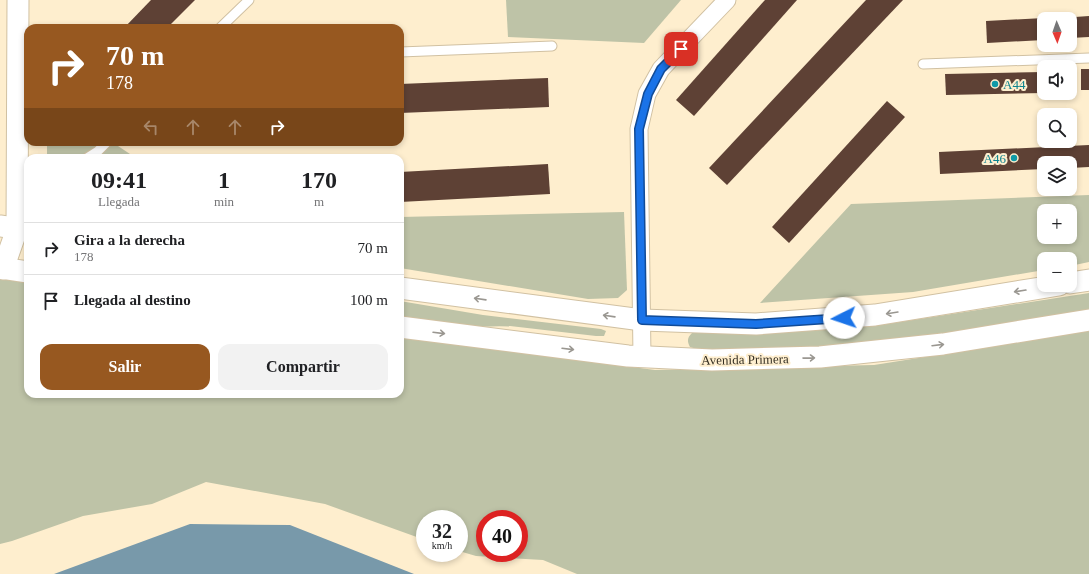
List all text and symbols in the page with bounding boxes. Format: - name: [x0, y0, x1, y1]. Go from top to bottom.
- north arrow: [1037, 12, 1077, 52]
- map controls: [1037, 12, 1077, 292]
- pin: [664, 32, 698, 66]
- icon: arrive: [670, 38, 692, 60]
- icon: right: [40, 40, 92, 92]
- text: 70 m: [106, 40, 164, 71]
- button: sound: [1037, 60, 1077, 100]
- text: 178: [106, 73, 133, 93]
- place label: A44: [1003, 77, 1026, 92]
- marker: A44: [990, 79, 1000, 89]
- button: search: [1037, 108, 1077, 148]
- icon: left: [140, 116, 162, 138]
- icon: ahead: [182, 116, 204, 138]
- icon: ahead: [224, 116, 246, 138]
- icon: right: [266, 116, 288, 138]
- place label: A46: [984, 151, 1006, 166]
- marker: A46: [1009, 153, 1019, 163]
- button: layers: [1037, 156, 1077, 196]
- text: 09:41: [91, 167, 147, 193]
- text: 1: [218, 167, 230, 193]
- text: 170: [301, 167, 337, 193]
- text: Llegada: [98, 194, 140, 209]
- text: min: [214, 194, 234, 209]
- text: m: [314, 194, 324, 209]
- button: +: [1037, 204, 1077, 244]
- text: Gira a la derecha: [74, 232, 185, 248]
- icon: right: [40, 238, 62, 260]
- text: 70 m: [358, 240, 388, 256]
- text: 178: [74, 249, 94, 264]
- button: −: [1037, 252, 1077, 292]
- one-way arrow: [1014, 288, 1027, 296]
- icon: arrive: [40, 290, 62, 312]
- text: Llegada al destino: [74, 292, 191, 308]
- text: 100 m: [350, 292, 388, 308]
- one-way arrow: [474, 295, 487, 302]
- position arrow: [823, 297, 865, 339]
- one-way arrow: [886, 309, 899, 317]
- one-way arrow: [603, 312, 616, 320]
- one-way arrow: [432, 329, 445, 337]
- one-way arrow: [931, 341, 944, 348]
- button: Salir: [40, 344, 210, 390]
- button: Compartir: [218, 344, 388, 390]
- one-way arrow: [561, 345, 574, 353]
- street label: Avenida Primera: [701, 351, 789, 368]
- one-way arrow: [802, 354, 815, 362]
- speed limit sign: 40: [476, 510, 528, 562]
- text: 32: [432, 520, 452, 542]
- text: km/h: [432, 540, 452, 551]

